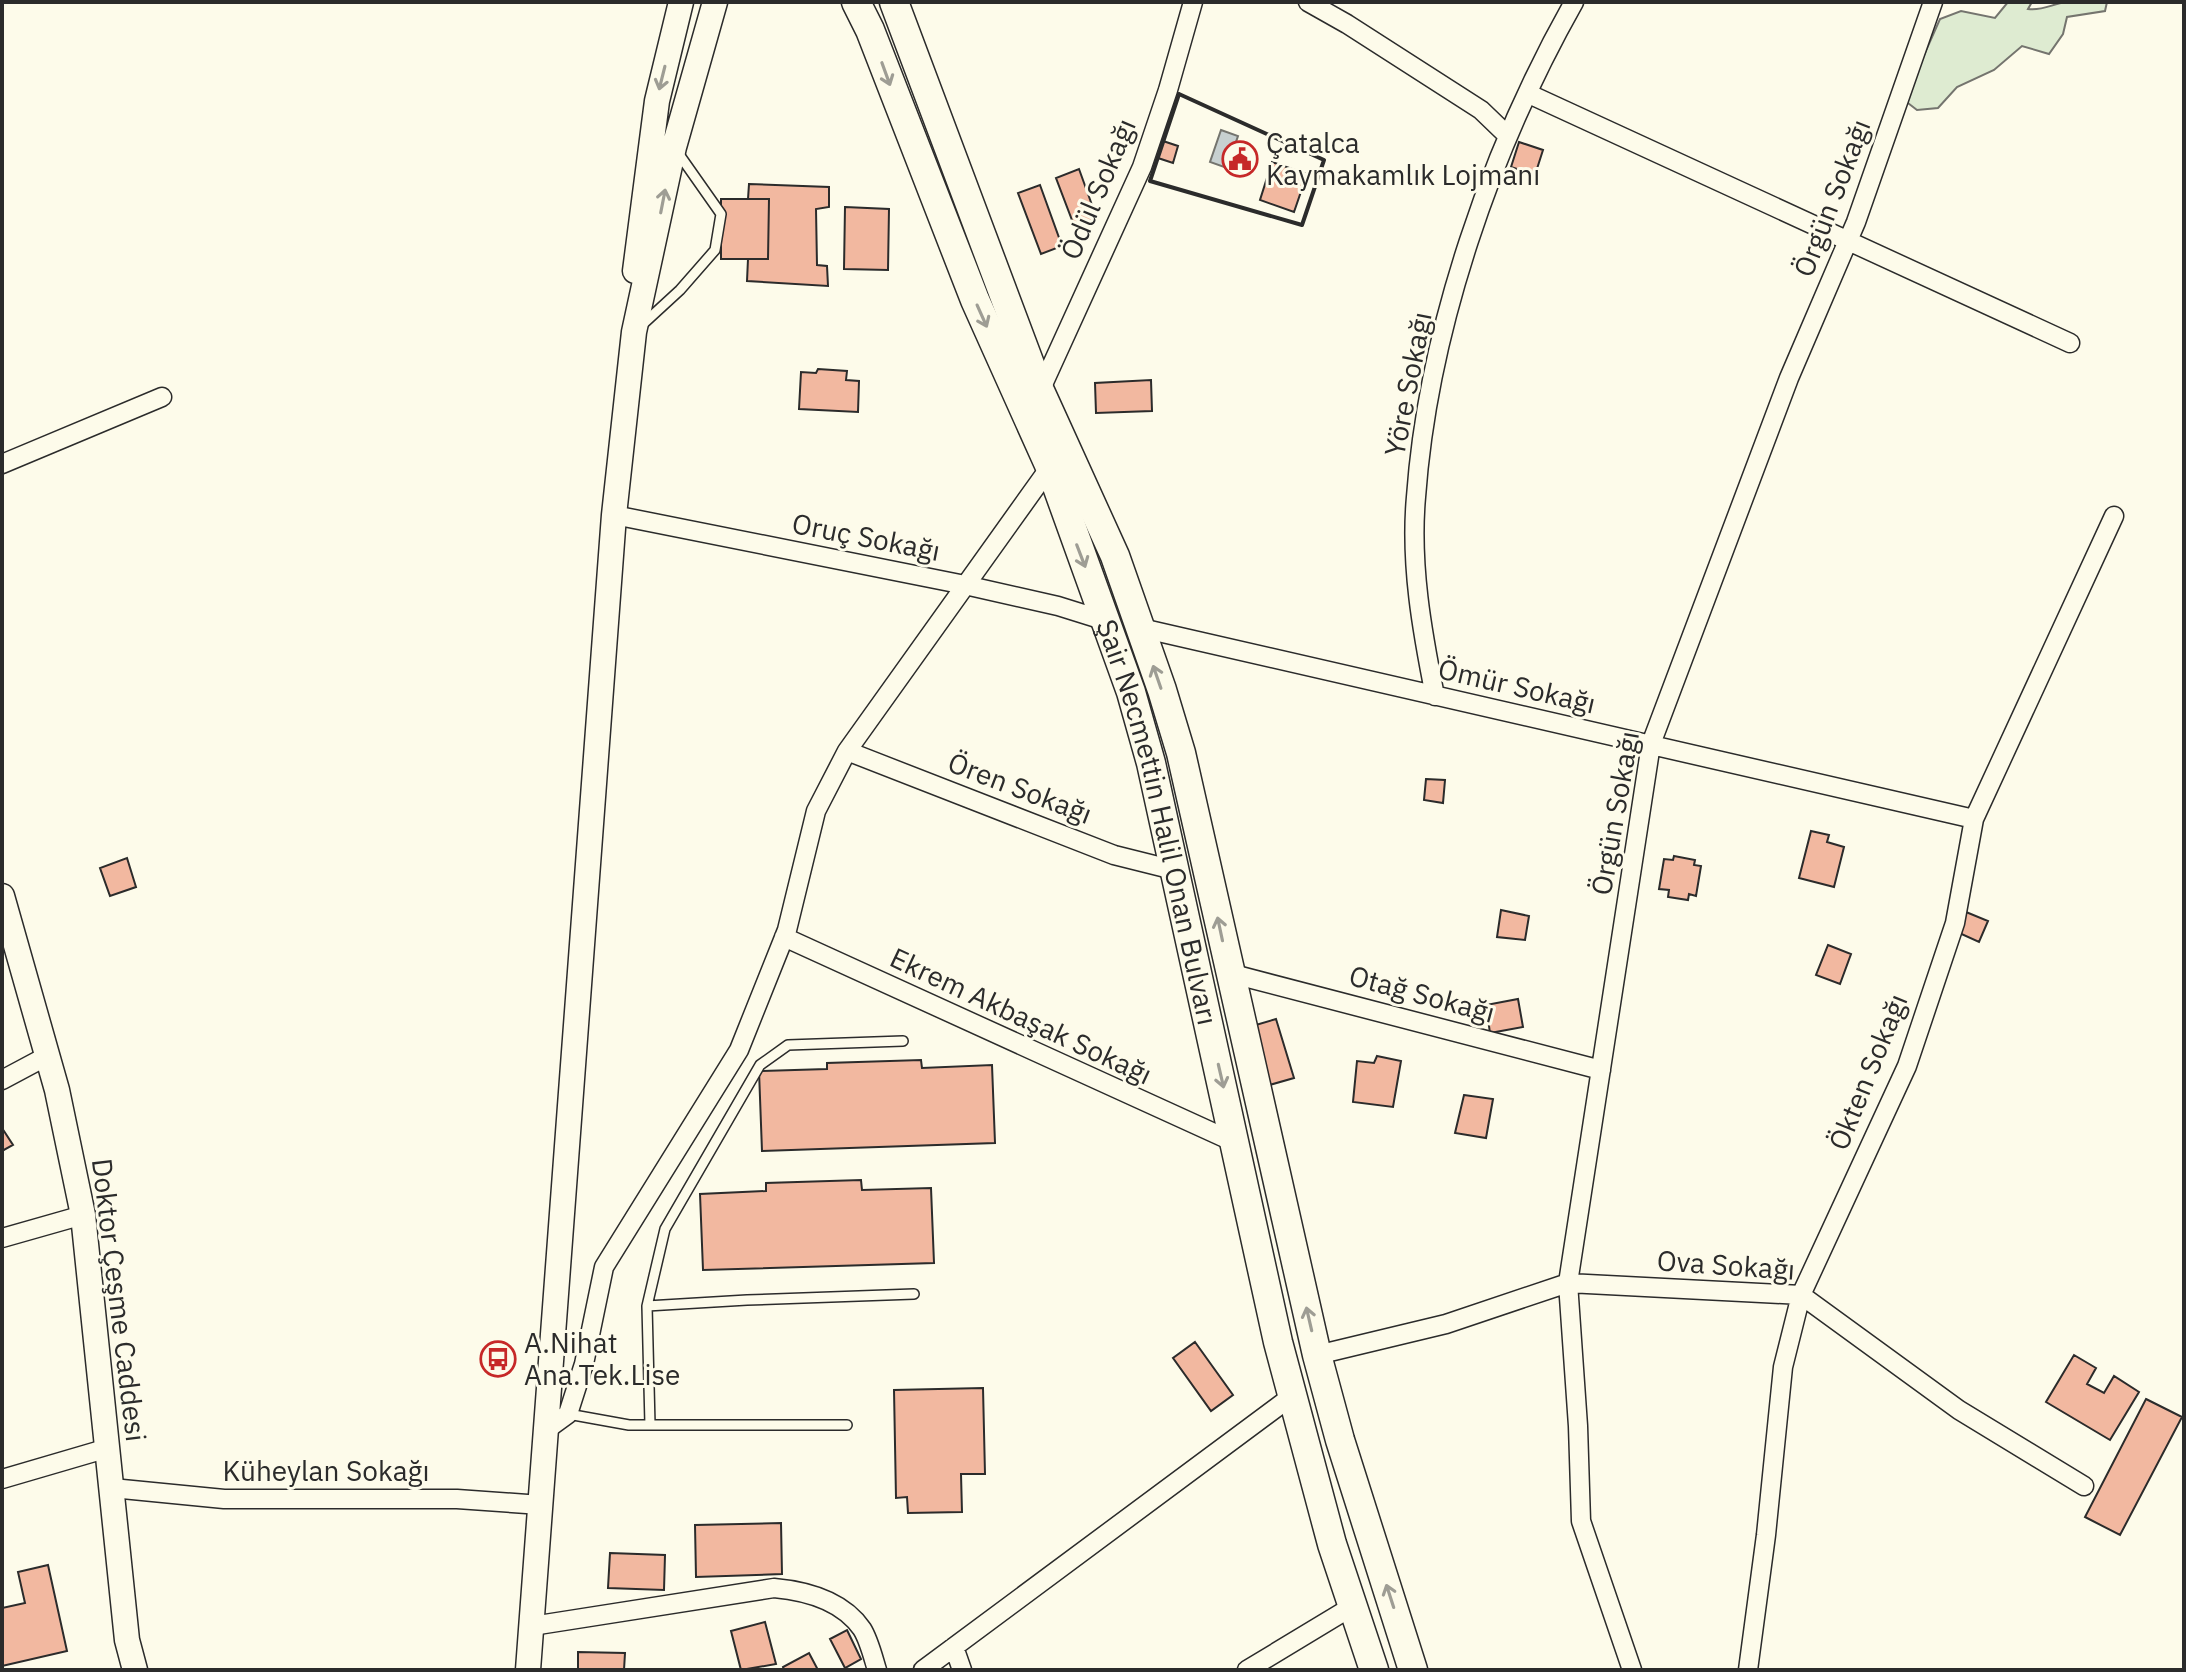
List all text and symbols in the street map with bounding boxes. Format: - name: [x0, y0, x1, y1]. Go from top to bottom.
- one-way arrow: [880, 61, 895, 86]
- one-way arrow: [654, 64, 669, 90]
- street label: Ödül Sokağı: [1051, 113, 1144, 265]
- street label: Örgün Sokağı: [1785, 114, 1879, 282]
- place label: Çatalca Kaymakamlık Lojmanı: [1266, 124, 1540, 193]
- public building icon: Çatalca Kaymakamlık Lojmanı: [1221, 140, 1259, 178]
- one-way arrow: [657, 189, 672, 214]
- one-way arrow: [975, 303, 990, 327]
- street label: Yöre Sokağı: [1375, 309, 1440, 459]
- street label: Oruç Sokağı: [789, 504, 943, 569]
- one-way arrow: [1075, 543, 1089, 568]
- street label: Şair Necmettin Halil Onan Bulvarı: [1088, 614, 1227, 1028]
- street label: Ömür Sokağı: [1435, 649, 1599, 722]
- one-way arrow: [1149, 665, 1164, 690]
- street label: Örgün Sokağı: [1582, 728, 1647, 898]
- street label: Ören Sokağı: [943, 743, 1097, 832]
- one-way arrow: [1212, 917, 1227, 943]
- street label: Ekrem Akbaşak Sokağı: [884, 939, 1158, 1093]
- street label: Otağ Sokağı: [1345, 956, 1499, 1031]
- street label: Ökten Sokağı: [1819, 988, 1916, 1155]
- one-way arrow: [1214, 1063, 1229, 1089]
- street label: Doktor Çeşme Caddesi: [84, 1156, 155, 1444]
- street label: Ova Sokağı: [1656, 1241, 1796, 1288]
- one-way arrow: [1301, 1307, 1316, 1333]
- place label: A.Nihat Ana.Tek.Lise: [524, 1324, 680, 1393]
- bus stop icon: A.Nihat Ana.Tek.Lise: [479, 1340, 517, 1378]
- street label: Küheylan Sokağı: [223, 1452, 429, 1489]
- one-way arrow: [1381, 1583, 1396, 1608]

